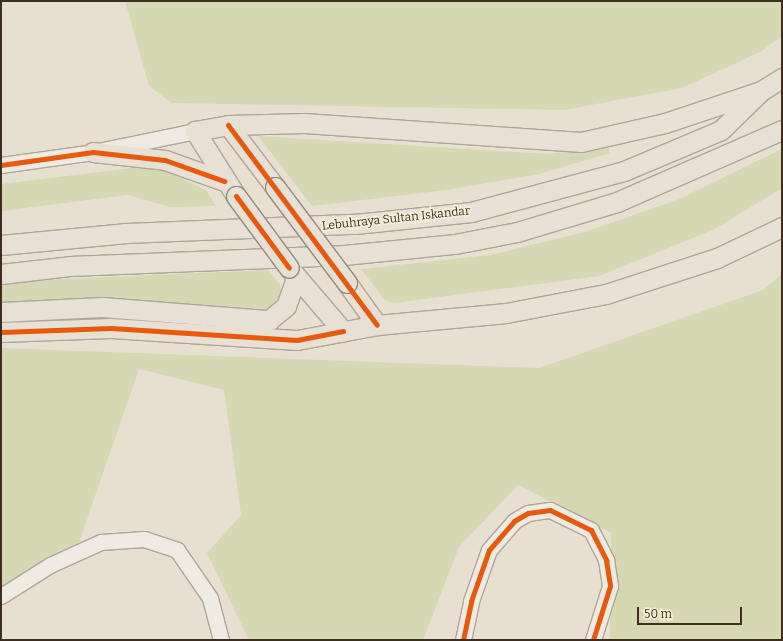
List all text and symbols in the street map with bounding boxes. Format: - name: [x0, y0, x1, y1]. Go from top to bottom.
- street label: Lebuhraya Sultan Iskandar: [321, 204, 471, 234]
- scale bar: [639, 599, 744, 625]
- text: 50 m: [644, 607, 672, 621]

